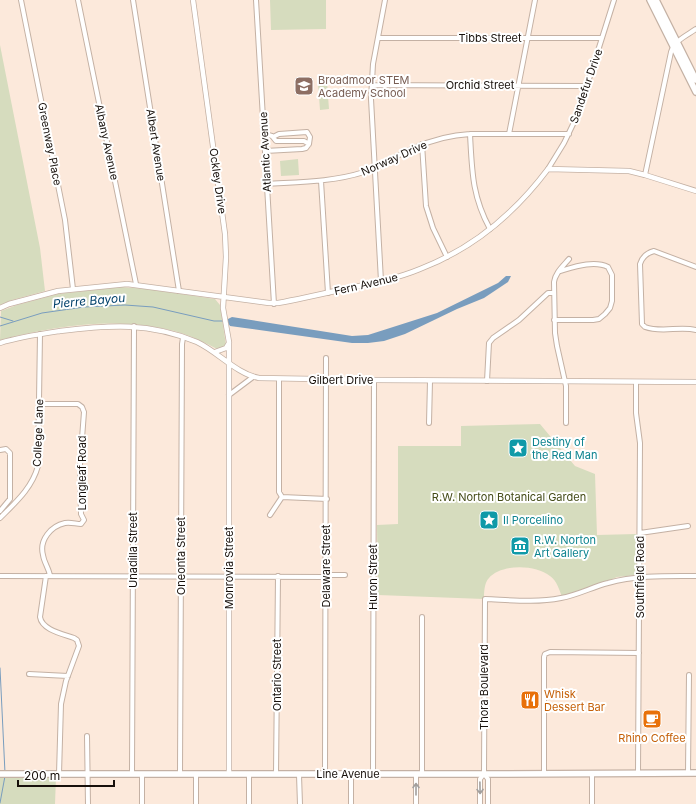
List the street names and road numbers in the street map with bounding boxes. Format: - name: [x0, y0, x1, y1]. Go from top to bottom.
- street label: Tibbs Street: [458, 31, 522, 45]
- street label: Sandefur Drive: [567, 47, 605, 125]
- street label: Orchid Street: [446, 78, 515, 92]
- street label: Greenway Place: [35, 101, 65, 187]
- street label: Albany Avenue: [92, 103, 122, 181]
- street label: Albert Avenue: [143, 108, 169, 182]
- street label: Atlantic Avenue: [256, 111, 274, 193]
- street label: Norway Drive: [359, 137, 429, 179]
- street label: Ockley Drive: [206, 147, 230, 215]
- street label: Fern Avenue: [333, 270, 399, 298]
- street label: Gilbert Drive: [309, 373, 374, 387]
- street label: College Lane: [30, 399, 46, 467]
- street label: Longleaf Road: [75, 435, 89, 511]
- street label: Unadilla Street: [126, 512, 140, 588]
- street label: Oneonta Street: [174, 516, 188, 595]
- street label: Delaware Street: [319, 524, 333, 607]
- street label: Monrovia Street: [222, 526, 236, 609]
- street label: Southfield Road: [633, 536, 647, 618]
- street label: Huron Street: [366, 544, 380, 610]
- street label: Ontario Street: [270, 638, 284, 711]
- street label: Thora Boulevard: [477, 644, 491, 730]
- street label: Line Avenue: [316, 767, 380, 781]

